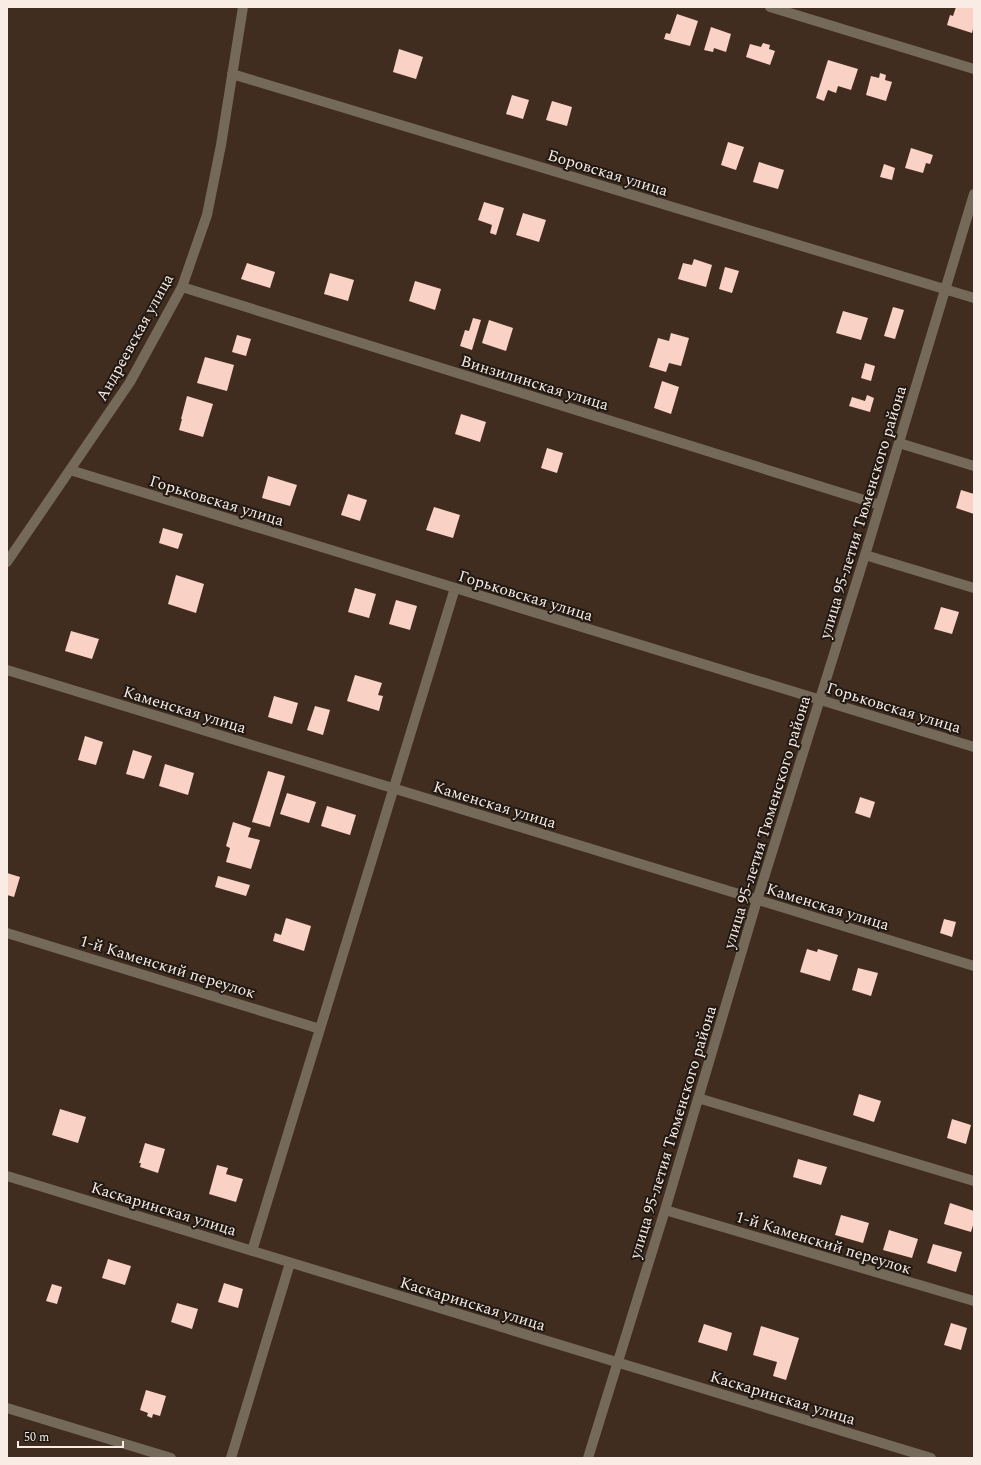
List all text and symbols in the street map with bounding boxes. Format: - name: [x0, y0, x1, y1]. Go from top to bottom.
- street label: Боровская улица: [544, 143, 671, 203]
- street label: Андреевская улица: [90, 269, 180, 406]
- street label: Винзилинская улица: [458, 349, 612, 417]
- street label: улица 95-летия Тюменского района: [813, 383, 913, 643]
- street label: Горьковская улица: [147, 469, 287, 533]
- street label: Горьковская улица: [456, 564, 596, 628]
- street label: Горьковская улица: [824, 676, 964, 740]
- street label: Каменская улица: [120, 680, 249, 740]
- street label: улица 95-летия Тюменского района: [717, 693, 817, 953]
- street label: Каменская улица: [430, 775, 559, 835]
- street label: Каменская улица: [763, 877, 892, 937]
- street label: 1-й Каменский переулок: [77, 929, 259, 1005]
- street label: улица 95-летия Тюменского района: [623, 1003, 723, 1263]
- street label: Каскаринская улица: [88, 1175, 240, 1243]
- street label: 1-й Каменский переулок: [733, 1205, 915, 1281]
- street label: Каскаринская улица: [397, 1270, 549, 1338]
- street label: Каскаринская улица: [707, 1364, 859, 1432]
- scale bar: [18, 1423, 123, 1449]
- text: 50 m: [24, 1428, 49, 1447]

